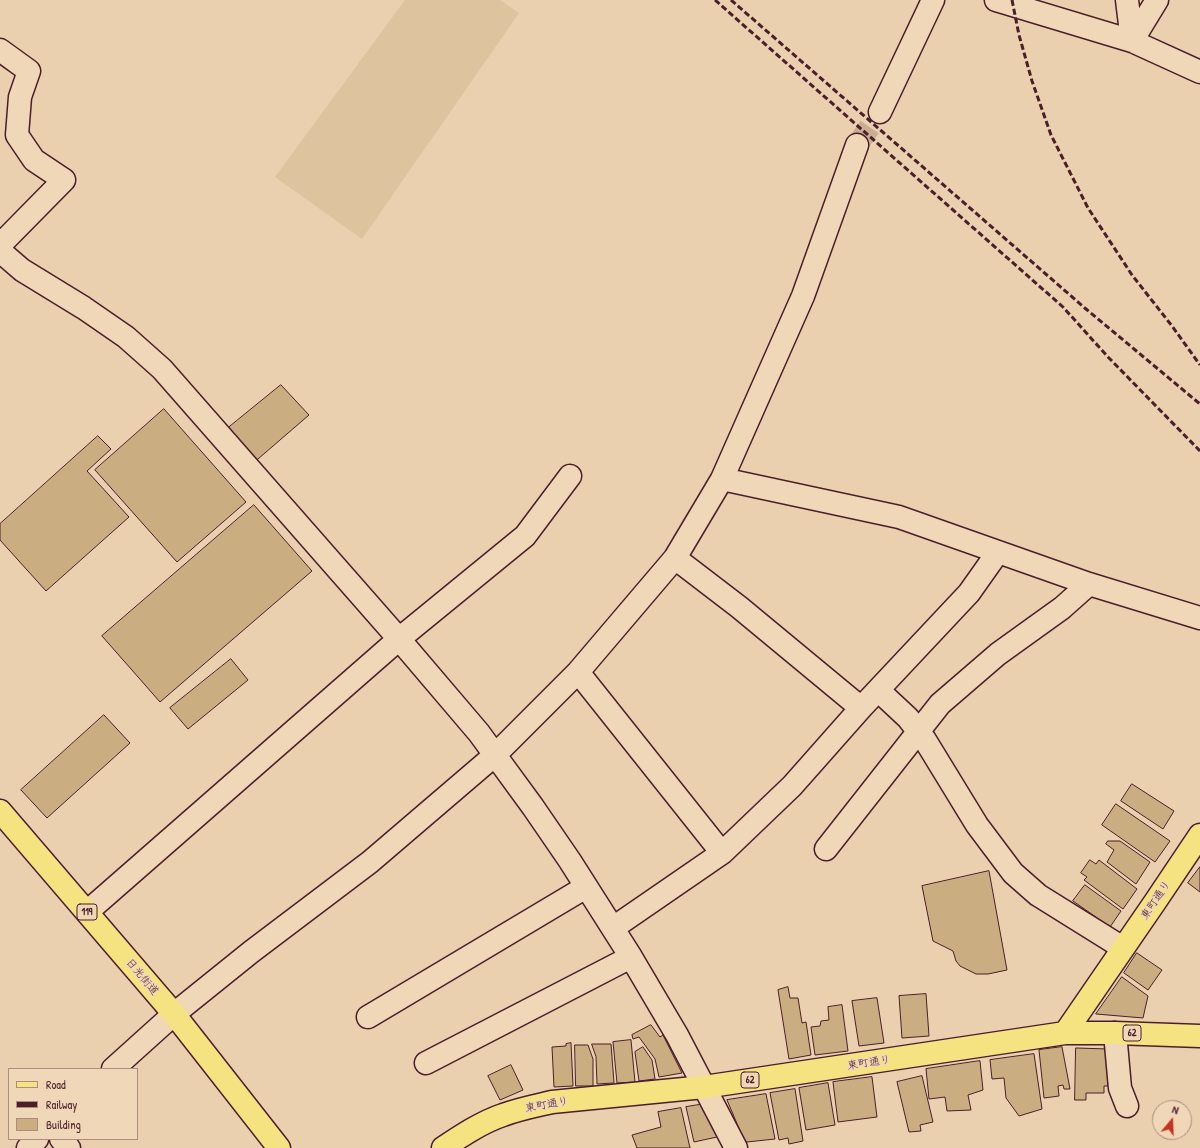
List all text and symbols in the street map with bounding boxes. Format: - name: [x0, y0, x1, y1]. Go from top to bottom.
- street label: 東町通り: [1138, 878, 1174, 922]
- road number: 119: [77, 904, 97, 920]
- street label: 日光街道: [123, 956, 161, 998]
- road number: 62: [1123, 1025, 1141, 1041]
- street label: 東町通り: [846, 1053, 892, 1073]
- legend: [8, 1068, 138, 1140]
- road number: 62: [741, 1072, 759, 1088]
- text: Road: [46, 1076, 66, 1093]
- street label: 東町通り: [524, 1095, 570, 1115]
- text: Railway: [46, 1096, 77, 1113]
- north arrow: [1152, 1100, 1192, 1140]
- text: N: [1171, 1102, 1181, 1117]
- text: Building: [46, 1116, 81, 1133]

